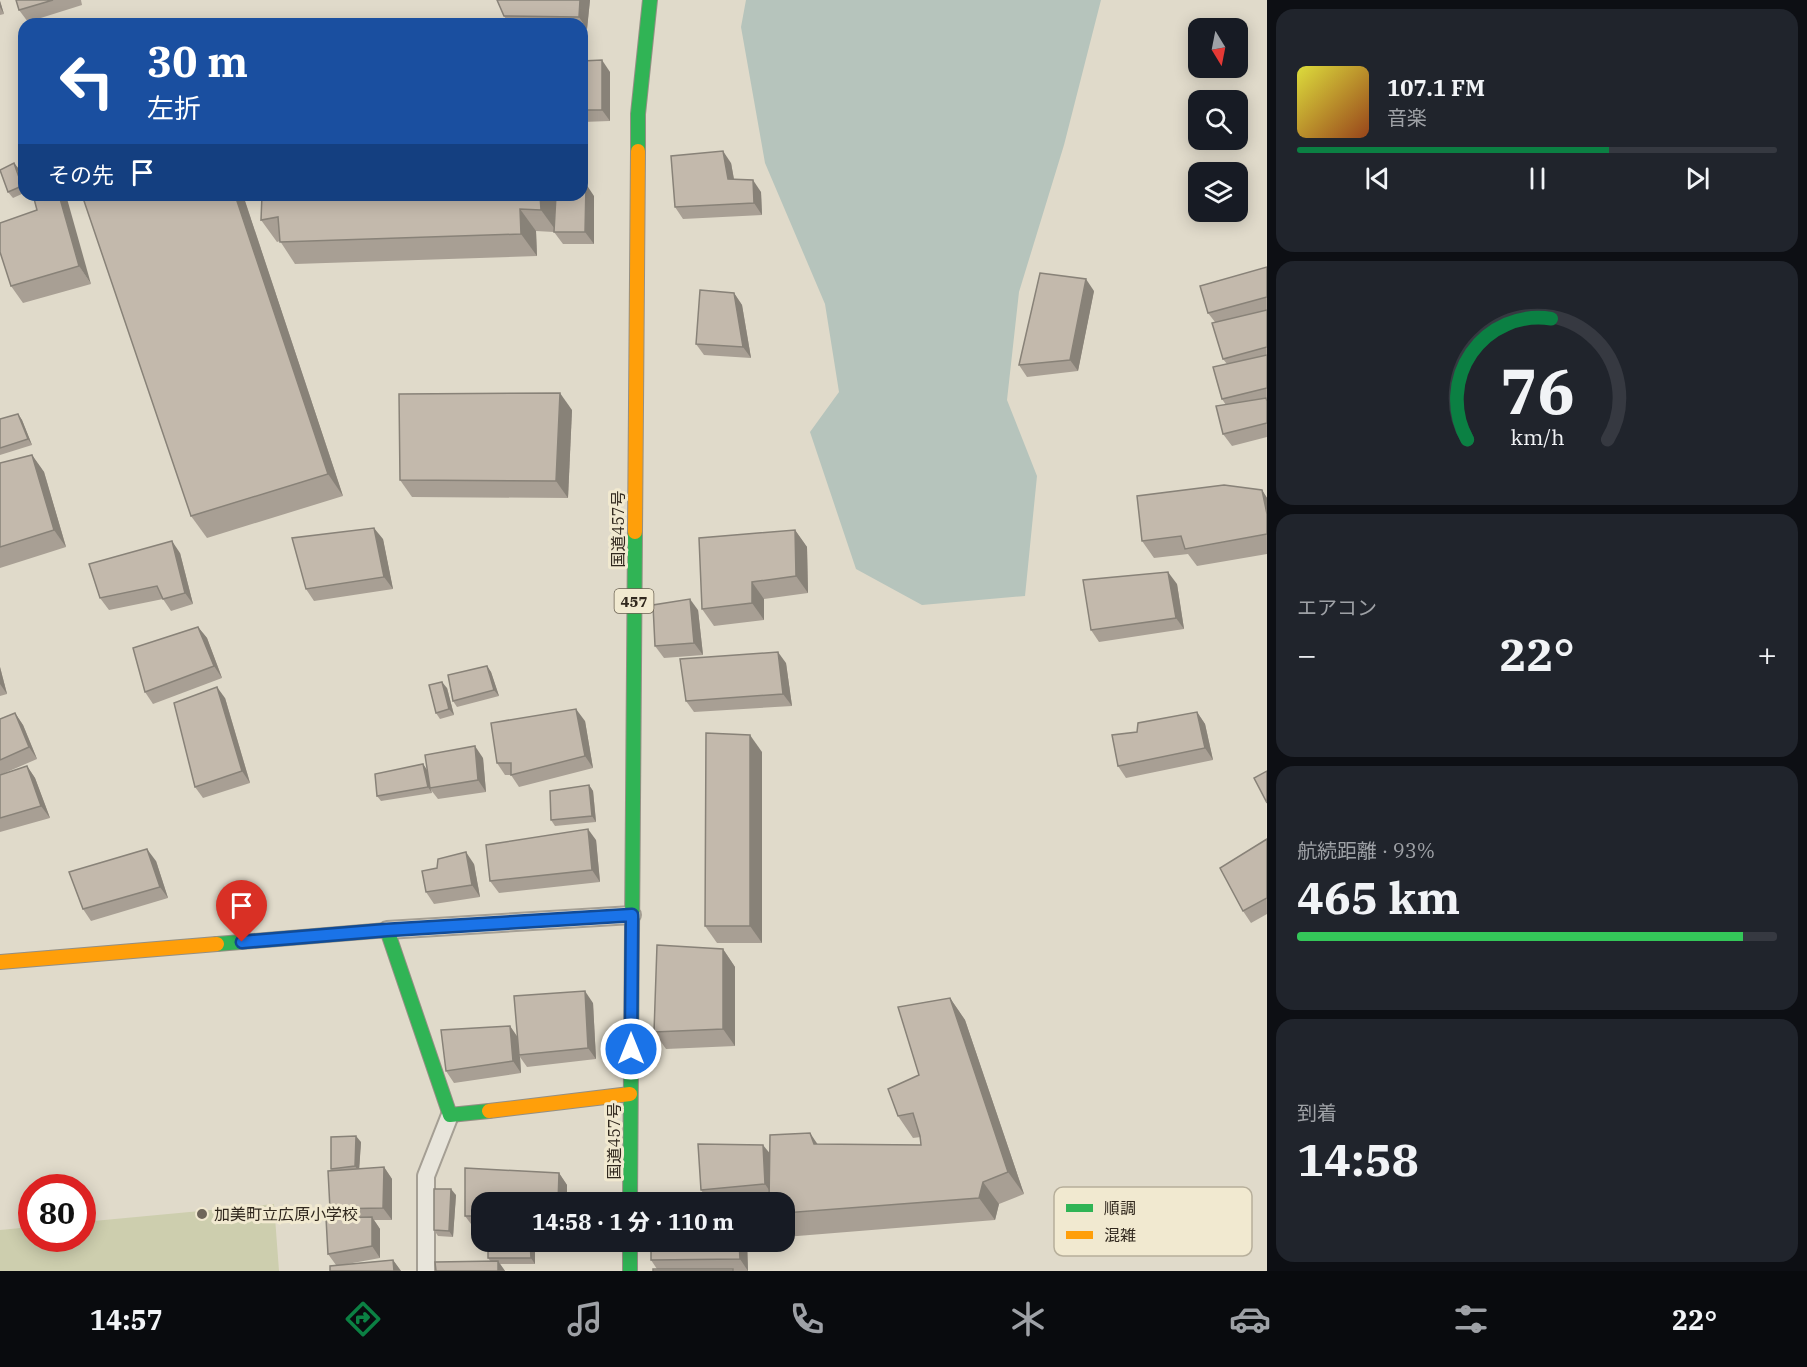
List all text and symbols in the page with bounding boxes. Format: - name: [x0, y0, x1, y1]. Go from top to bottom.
- north arrow: [1188, 18, 1248, 78]
- map controls: [1188, 18, 1248, 222]
- text: 30 m: [147, 34, 248, 89]
- icon: left: [48, 42, 126, 120]
- text: 107.1 FM: [1387, 73, 1485, 102]
- text: 左折: [147, 90, 201, 125]
- button: search: [1188, 90, 1248, 150]
- text: 音楽: [1387, 104, 1427, 131]
- icon: arrive: [126, 156, 159, 189]
- text: その先: [48, 160, 114, 189]
- button: layers: [1188, 162, 1248, 222]
- icon: previous: [1361, 162, 1394, 195]
- icon: pause: [1521, 162, 1554, 195]
- icon: next: [1681, 162, 1714, 195]
- text: 76: [1500, 350, 1574, 431]
- text: km/h: [1510, 424, 1564, 452]
- street label: 国道457号: [608, 491, 628, 567]
- road number: 457: [614, 589, 654, 613]
- text: エアコン: [1297, 594, 1377, 621]
- text: 22°: [1499, 625, 1575, 683]
- text: −: [1297, 633, 1317, 676]
- text: +: [1757, 633, 1777, 676]
- text: 航続距離 · 93%: [1297, 837, 1435, 864]
- text: 465 km: [1297, 868, 1460, 926]
- pin: [216, 880, 267, 942]
- icon: arrive: [225, 889, 258, 922]
- position arrow: [599, 1017, 663, 1081]
- text: 到着: [1297, 1099, 1337, 1126]
- street label: 国道457号: [604, 1103, 624, 1179]
- text: 14:58: [1297, 1130, 1419, 1188]
- speed limit sign: 80: [18, 1174, 96, 1252]
- legend: [1054, 1187, 1252, 1256]
- text: 順調: [1104, 1198, 1136, 1218]
- place label: 加美町立広原小学校: [214, 1204, 358, 1224]
- marker: 加美町立広原小学校: [195, 1207, 209, 1221]
- text: 14:58 · 1 分 · 110 m: [532, 1207, 734, 1236]
- text: 混雑: [1104, 1225, 1136, 1245]
- icon: directions: [342, 1298, 384, 1340]
- icon: music: [564, 1298, 606, 1340]
- icon: phone: [786, 1298, 828, 1340]
- icon: climate: [1007, 1298, 1049, 1340]
- icon: car: [1229, 1298, 1271, 1340]
- icon: filters: [1450, 1298, 1492, 1340]
- text: 14:57: [90, 1302, 163, 1337]
- text: 22°: [1672, 1302, 1717, 1337]

